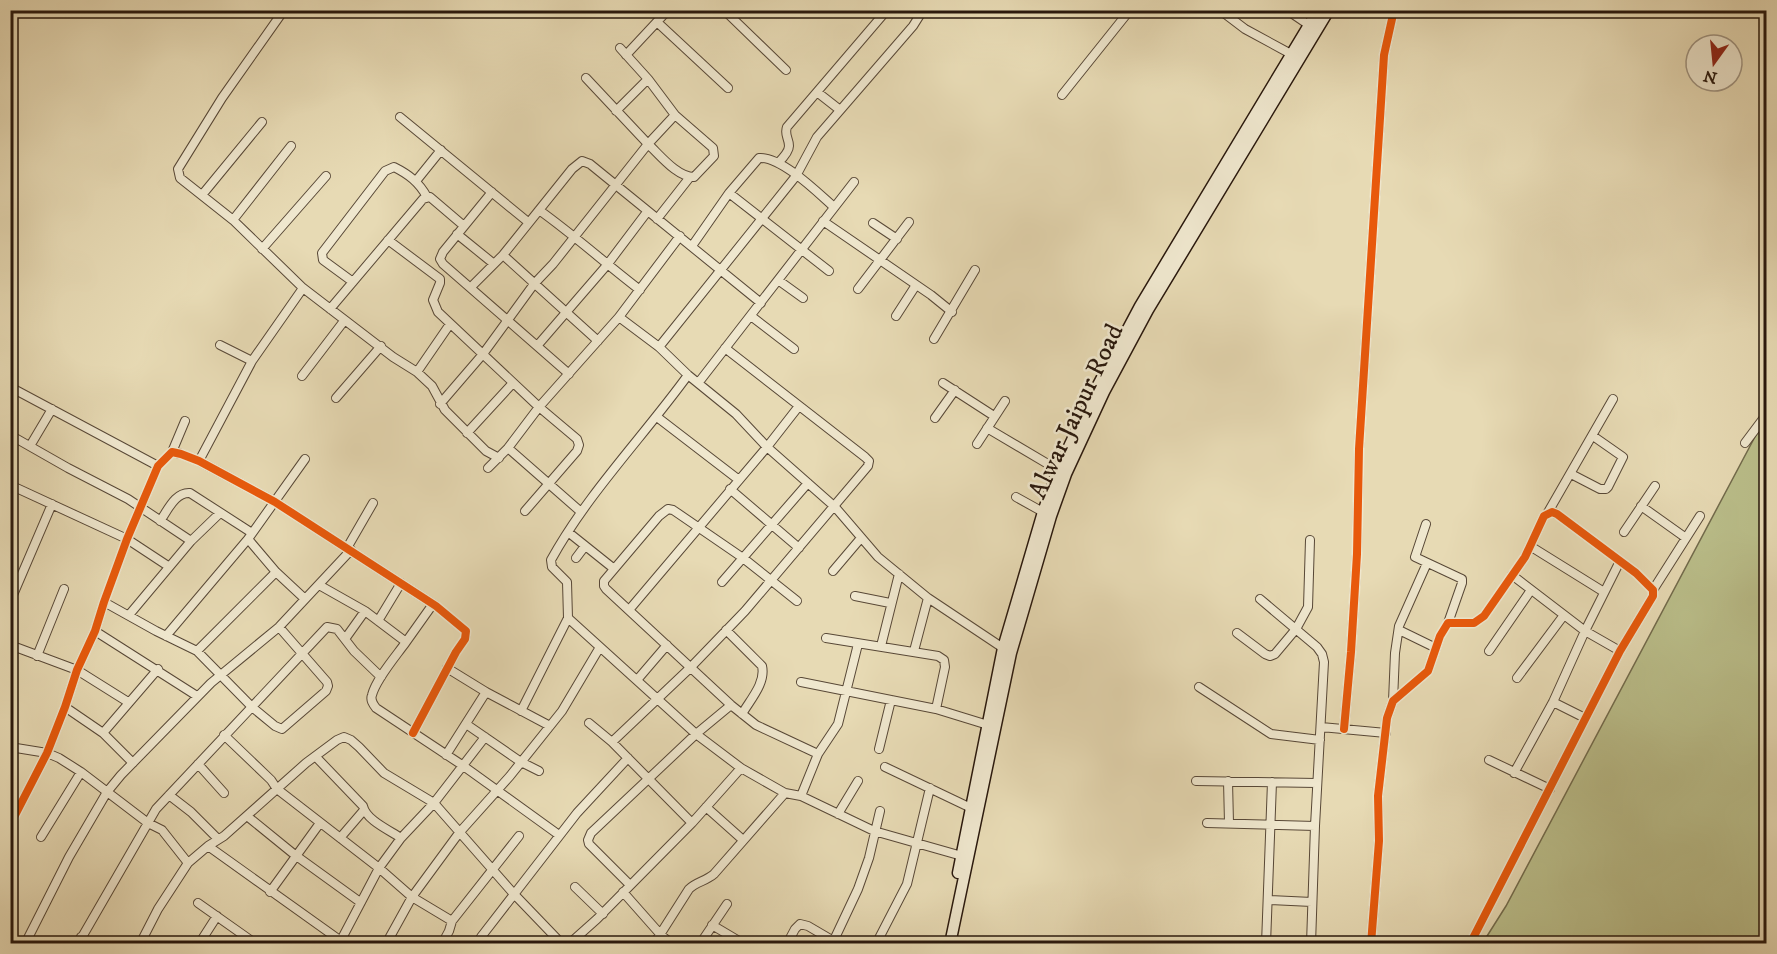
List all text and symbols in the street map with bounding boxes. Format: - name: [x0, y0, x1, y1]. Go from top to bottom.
- north arrow: [1684, 33, 1744, 93]
- text: N: [1701, 65, 1719, 88]
- street label: Alwar Jaipur Road: [1021, 319, 1131, 504]

